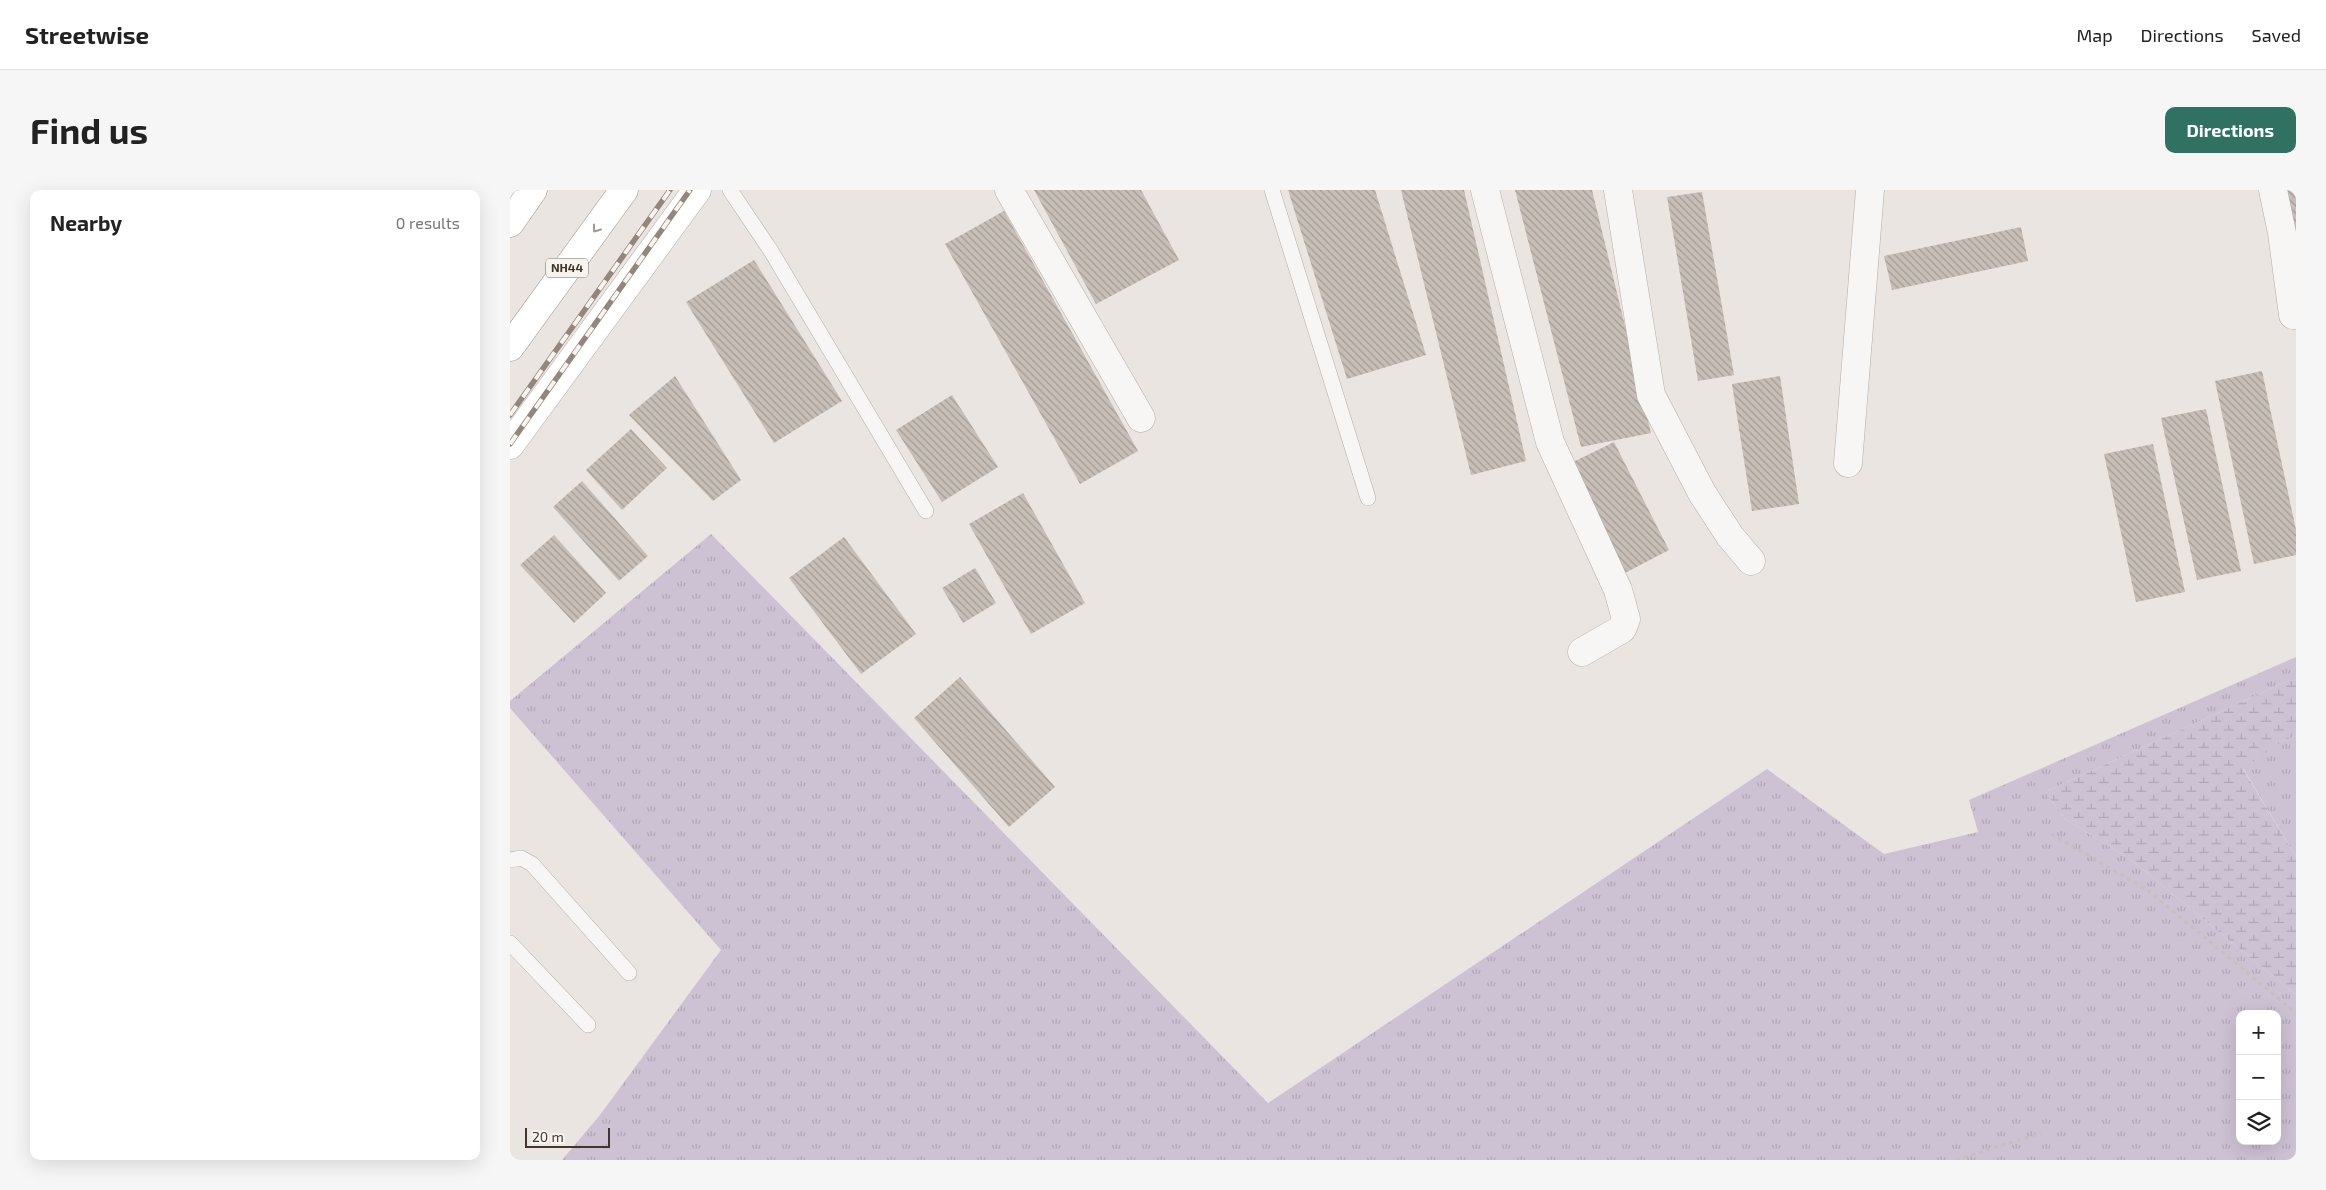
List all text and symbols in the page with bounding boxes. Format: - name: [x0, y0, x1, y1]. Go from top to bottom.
- text: Streetwise: [25, 20, 149, 49]
- text: Map: [2076, 24, 2113, 46]
- text: Directions: [2141, 24, 2224, 46]
- text: Saved: [2252, 24, 2301, 46]
- button: Directions: [2165, 107, 2296, 153]
- text: Find us: [30, 109, 148, 151]
- text: Nearby: [50, 210, 122, 235]
- text: 0 results: [396, 213, 460, 232]
- one-way arrow: [593, 223, 601, 232]
- road number: NH44: [546, 258, 588, 278]
- map controls: [2236, 1010, 2281, 1145]
- button: +: [2236, 1010, 2281, 1055]
- button: −: [2236, 1055, 2281, 1100]
- button: layers: [2236, 1100, 2281, 1145]
- scale bar: [525, 1125, 610, 1148]
- text: 20 m: [532, 1128, 564, 1145]

